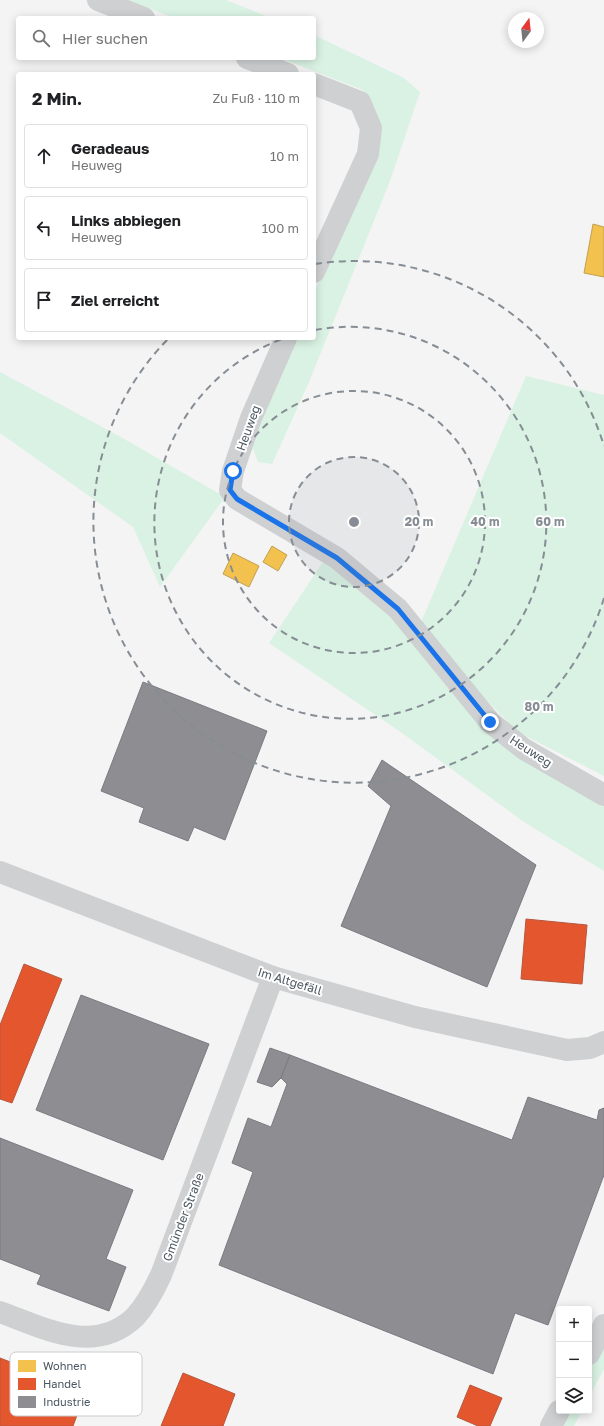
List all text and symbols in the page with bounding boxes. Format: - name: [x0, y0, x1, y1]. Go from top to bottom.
- north arrow: [508, 12, 544, 48]
- search box: [16, 16, 316, 60]
- icon: search: [30, 27, 52, 49]
- text: Hier suchen: [62, 29, 148, 47]
- text: 2 Min.: [32, 88, 82, 109]
- text: Zu Fuß · 110 m: [212, 90, 300, 106]
- text: Geradeaus: [71, 139, 149, 157]
- icon: ahead: [33, 145, 55, 167]
- text: 10 m: [270, 148, 299, 164]
- text: Heuweg: [71, 157, 122, 173]
- text: Links abbiegen: [71, 211, 181, 229]
- icon: left: [33, 217, 55, 239]
- text: 100 m: [262, 220, 299, 236]
- text: Heuweg: [71, 229, 122, 245]
- icon: arrive: [33, 289, 55, 311]
- text: Ziel erreicht: [71, 291, 159, 309]
- street label: Heuweg: [233, 403, 263, 453]
- route start: [224, 462, 242, 480]
- text: 20 m: [405, 514, 433, 529]
- text: 40 m: [471, 514, 499, 529]
- text: 60 m: [536, 514, 564, 529]
- centre of rings: [347, 515, 361, 529]
- text: 80 m: [525, 699, 553, 714]
- route end: [481, 713, 499, 731]
- street label: Heuweg: [507, 732, 555, 770]
- street label: Im Altgefäll: [256, 964, 324, 998]
- street label: Gmünder Straße: [159, 1171, 207, 1263]
- map controls: [556, 1306, 592, 1414]
- button: +: [556, 1306, 592, 1342]
- button: −: [556, 1342, 592, 1378]
- legend: [10, 1352, 142, 1416]
- text: Wohnen: [43, 1359, 86, 1372]
- text: Handel: [43, 1377, 81, 1390]
- button: layers: [556, 1378, 592, 1414]
- text: Industrie: [43, 1395, 91, 1408]

